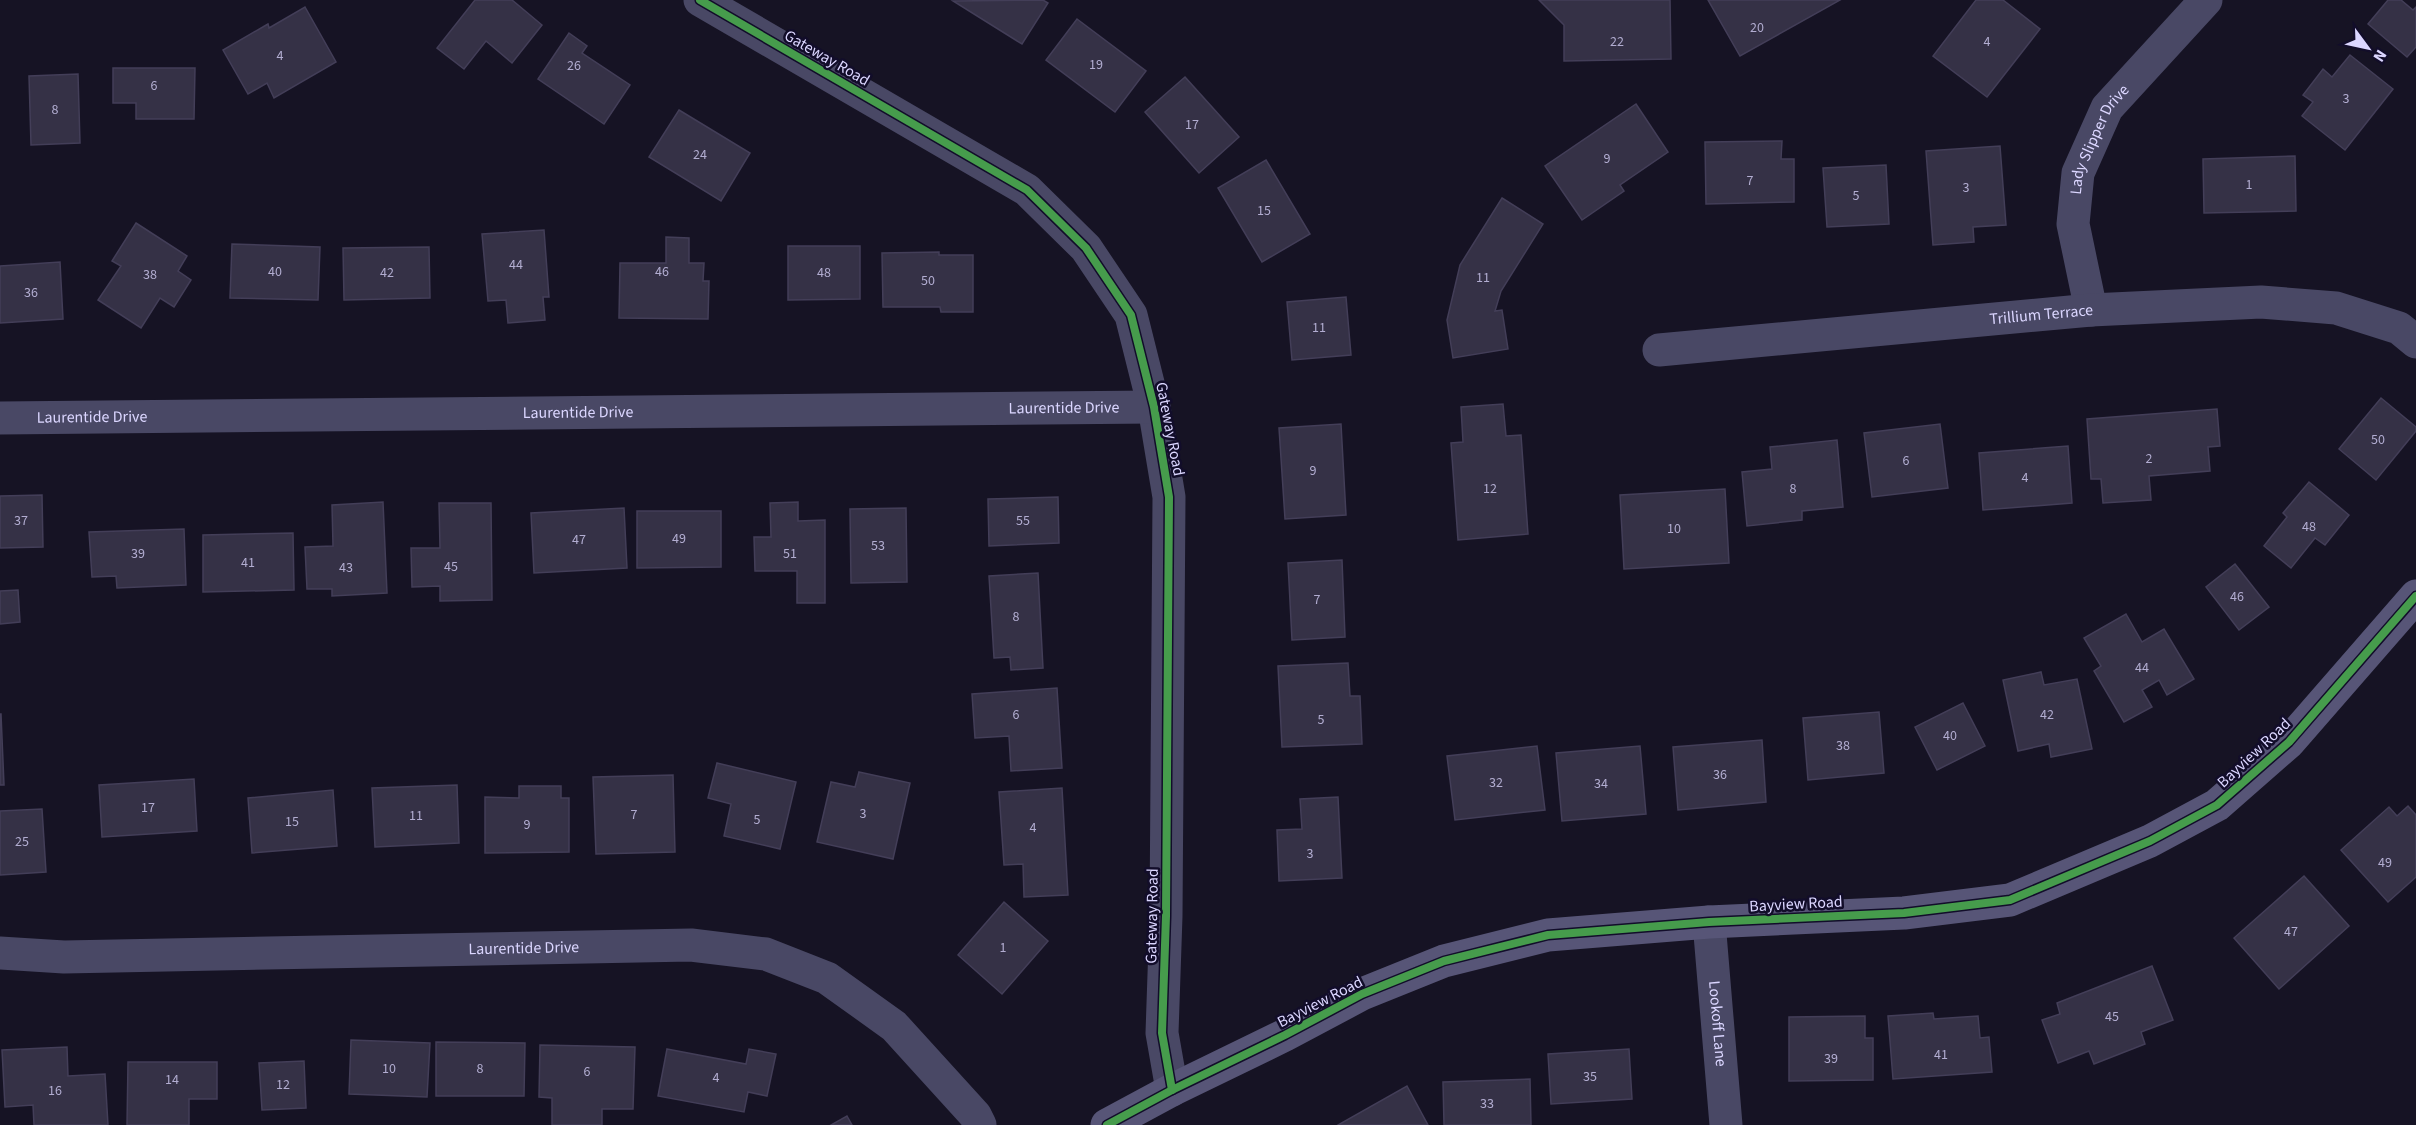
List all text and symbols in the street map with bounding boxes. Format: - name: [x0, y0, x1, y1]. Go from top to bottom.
- house number: 20: [1750, 18, 1764, 38]
- north arrow: [2338, 18, 2398, 78]
- street label: Gateway Road: [780, 25, 874, 91]
- house number: 22: [1610, 32, 1624, 52]
- house number: 4: [1984, 32, 1991, 52]
- text: N: [2368, 45, 2392, 66]
- house number: 4: [277, 46, 284, 66]
- house number: 19: [1089, 55, 1103, 75]
- house number: 26: [567, 56, 581, 76]
- house number: 6: [151, 76, 158, 96]
- street label: Lady Slipper Drive: [2065, 80, 2134, 196]
- house number: 3: [2343, 89, 2350, 109]
- house number: 8: [52, 100, 59, 120]
- house number: 17: [1185, 115, 1199, 135]
- house number: 24: [693, 145, 707, 165]
- house number: 9: [1604, 149, 1611, 169]
- house number: 7: [1747, 171, 1754, 191]
- house number: 1: [2246, 175, 2253, 195]
- house number: 3: [1963, 178, 1970, 198]
- house number: 5: [1853, 186, 1860, 206]
- house number: 15: [1257, 201, 1271, 221]
- house number: 44: [509, 255, 523, 275]
- house number: 40: [268, 262, 282, 282]
- house number: 46: [655, 262, 669, 282]
- house number: 42: [380, 263, 394, 283]
- house number: 48: [817, 263, 831, 283]
- house number: 38: [143, 265, 157, 285]
- house number: 11: [1476, 268, 1490, 288]
- house number: 50: [921, 271, 935, 291]
- house number: 36: [24, 283, 38, 303]
- street label: Trillium Terrace: [1989, 299, 2094, 330]
- house number: 11: [1312, 318, 1326, 338]
- street label: Gateway Road: [1150, 380, 1190, 478]
- street label: Laurentide Drive: [1008, 396, 1120, 419]
- street label: Laurentide Drive: [522, 401, 634, 424]
- street label: Laurentide Drive: [37, 406, 148, 429]
- house number: 50: [2371, 430, 2385, 450]
- house number: 2: [2146, 449, 2153, 469]
- house number: 6: [1903, 451, 1910, 471]
- house number: 9: [1310, 461, 1317, 481]
- house number: 4: [2022, 468, 2029, 488]
- house number: 12: [1483, 479, 1497, 499]
- house number: 8: [1790, 479, 1797, 499]
- house number: 37: [14, 511, 28, 531]
- house number: 55: [1016, 511, 1030, 531]
- house number: 48: [2302, 517, 2316, 537]
- house number: 10: [1667, 519, 1681, 539]
- house number: 49: [672, 529, 686, 549]
- house number: 47: [572, 530, 586, 550]
- house number: 53: [871, 536, 885, 556]
- house number: 39: [131, 544, 145, 564]
- house number: 51: [783, 544, 797, 564]
- house number: 41: [241, 553, 255, 573]
- house number: 45: [444, 557, 458, 577]
- house number: 43: [339, 558, 353, 578]
- house number: 46: [2230, 587, 2244, 607]
- house number: 7: [1314, 590, 1321, 610]
- house number: 8: [1013, 607, 1020, 627]
- house number: 44: [2135, 658, 2149, 678]
- house number: 6: [1013, 705, 1020, 725]
- house number: 42: [2040, 705, 2054, 725]
- house number: 5: [1318, 710, 1325, 730]
- street label: Bayview Road: [2212, 713, 2296, 793]
- house number: 40: [1943, 726, 1957, 746]
- house number: 38: [1836, 736, 1850, 756]
- house number: 36: [1713, 765, 1727, 785]
- house number: 32: [1489, 773, 1503, 793]
- house number: 34: [1594, 774, 1608, 794]
- house number: 17: [141, 798, 155, 818]
- house number: 3: [860, 804, 867, 824]
- house number: 7: [631, 805, 638, 825]
- house number: 11: [409, 806, 423, 826]
- house number: 5: [754, 810, 761, 830]
- house number: 15: [285, 812, 299, 832]
- house number: 9: [524, 815, 531, 835]
- house number: 4: [1030, 818, 1037, 838]
- house number: 25: [15, 832, 29, 852]
- house number: 3: [1307, 844, 1314, 864]
- house number: 49: [2378, 853, 2392, 873]
- street label: Gateway Road: [1140, 868, 1164, 964]
- street label: Bayview Road: [1749, 891, 1843, 917]
- house number: 47: [2284, 922, 2298, 942]
- street label: Laurentide Drive: [468, 936, 579, 960]
- house number: 1: [1000, 938, 1007, 958]
- street label: Bayview Road: [1273, 971, 1367, 1033]
- street label: Lookoff Lane: [1703, 980, 1732, 1068]
- house number: 45: [2105, 1007, 2119, 1027]
- house number: 41: [1934, 1045, 1948, 1065]
- house number: 39: [1824, 1049, 1838, 1069]
- house number: 10: [382, 1059, 396, 1079]
- house number: 8: [477, 1059, 484, 1079]
- house number: 6: [584, 1062, 591, 1082]
- house number: 35: [1583, 1067, 1597, 1087]
- house number: 4: [713, 1068, 720, 1088]
- house number: 14: [165, 1070, 179, 1090]
- house number: 12: [276, 1075, 290, 1095]
- house number: 16: [48, 1081, 62, 1101]
- house number: 33: [1480, 1094, 1494, 1114]

